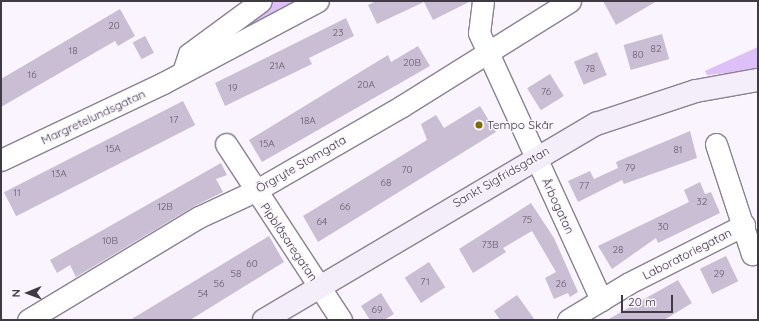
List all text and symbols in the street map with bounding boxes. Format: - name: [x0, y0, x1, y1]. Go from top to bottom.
- house number: 20: [108, 20, 120, 32]
- house number: 23: [333, 27, 343, 39]
- house number: 82: [651, 43, 661, 55]
- house number: 18: [68, 45, 78, 57]
- house number: 80: [632, 49, 644, 61]
- house number: 20B: [403, 57, 421, 69]
- house number: 21A: [269, 60, 285, 72]
- house number: 78: [585, 63, 595, 75]
- house number: 16: [27, 69, 37, 81]
- house number: 20A: [357, 79, 375, 91]
- house number: 19: [228, 82, 238, 94]
- house number: 76: [541, 86, 551, 98]
- street label: Margretelundsgatan: [39, 87, 147, 147]
- house number: 17: [170, 114, 178, 126]
- house number: 18A: [300, 115, 316, 127]
- place label: Tempo Skår: [487, 118, 553, 132]
- marker: Tempo Skår: [474, 120, 484, 130]
- street label: Örgryte Stomgata: [253, 132, 349, 196]
- house number: 15A: [259, 138, 275, 150]
- house number: 15A: [105, 143, 121, 155]
- street label: Sankt Sigfridsgatan: [450, 144, 552, 210]
- house number: 81: [673, 144, 683, 156]
- house number: 79: [625, 162, 635, 174]
- house number: 70: [401, 164, 413, 176]
- house number: 13A: [51, 168, 67, 180]
- street label: Årbogatan: [539, 176, 577, 236]
- house number: 68: [381, 177, 391, 189]
- house number: 77: [579, 180, 589, 192]
- house number: 11: [13, 187, 21, 199]
- house number: 32: [697, 196, 707, 208]
- street label: Pipblåsaregatan: [257, 200, 321, 284]
- house number: 12B: [157, 201, 173, 213]
- house number: 66: [340, 201, 350, 213]
- house number: 75: [522, 214, 532, 226]
- house number: 64: [317, 216, 327, 228]
- house number: 30: [657, 221, 669, 233]
- street label: Laboratoriegatan: [640, 225, 734, 283]
- house number: 10B: [102, 235, 118, 247]
- house number: 73B: [482, 239, 498, 251]
- house number: 28: [613, 244, 623, 256]
- house number: 60: [246, 258, 258, 270]
- house number: 58: [231, 268, 241, 280]
- house number: 29: [713, 268, 725, 280]
- north arrow: [8, 273, 48, 313]
- house number: 71: [420, 276, 430, 288]
- house number: 56: [214, 278, 224, 290]
- house number: 26: [556, 278, 566, 290]
- scale bar: [623, 287, 675, 313]
- house number: 54: [198, 288, 208, 300]
- text: N: [9, 289, 23, 297]
- text: 20 m: [628, 294, 656, 309]
- house number: 69: [372, 304, 382, 316]

